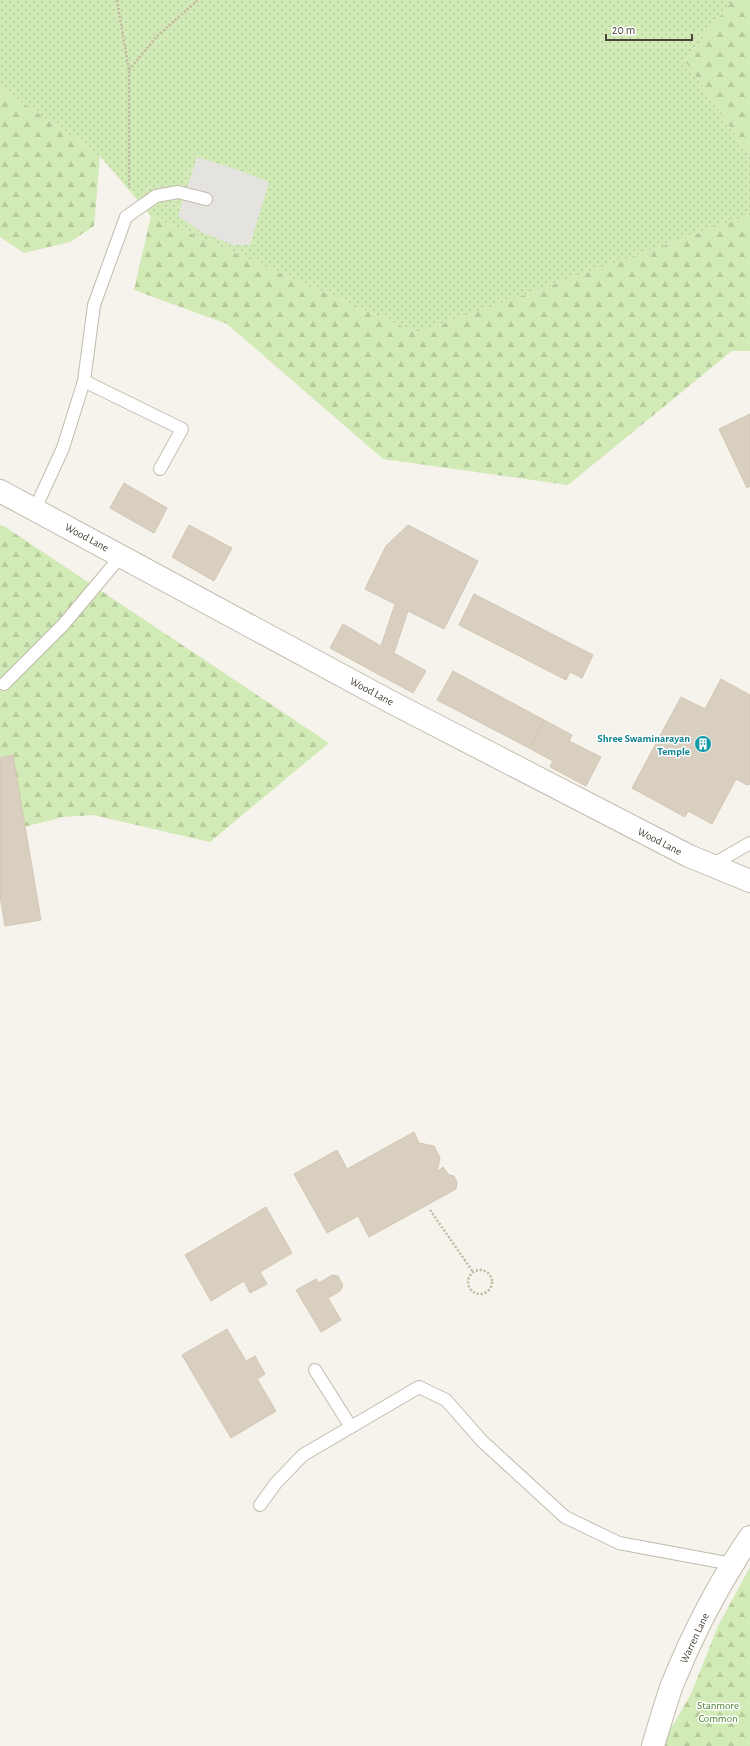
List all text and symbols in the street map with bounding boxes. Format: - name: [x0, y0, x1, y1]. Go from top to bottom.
- scale bar: [606, 16, 692, 42]
- text: 20 m: [612, 24, 635, 36]
- street label: Wood Lane: [63, 521, 111, 554]
- street label: Wood Lane: [348, 675, 396, 708]
- place label: Shree Swaminarayan Temple: [597, 733, 690, 757]
- building icon: Shree Swaminarayan Temple: [693, 734, 713, 754]
- street label: Wood Lane: [636, 826, 684, 857]
- street label: Warren Lane: [678, 1611, 711, 1665]
- park label: Stanmore Common: [697, 1700, 739, 1724]

